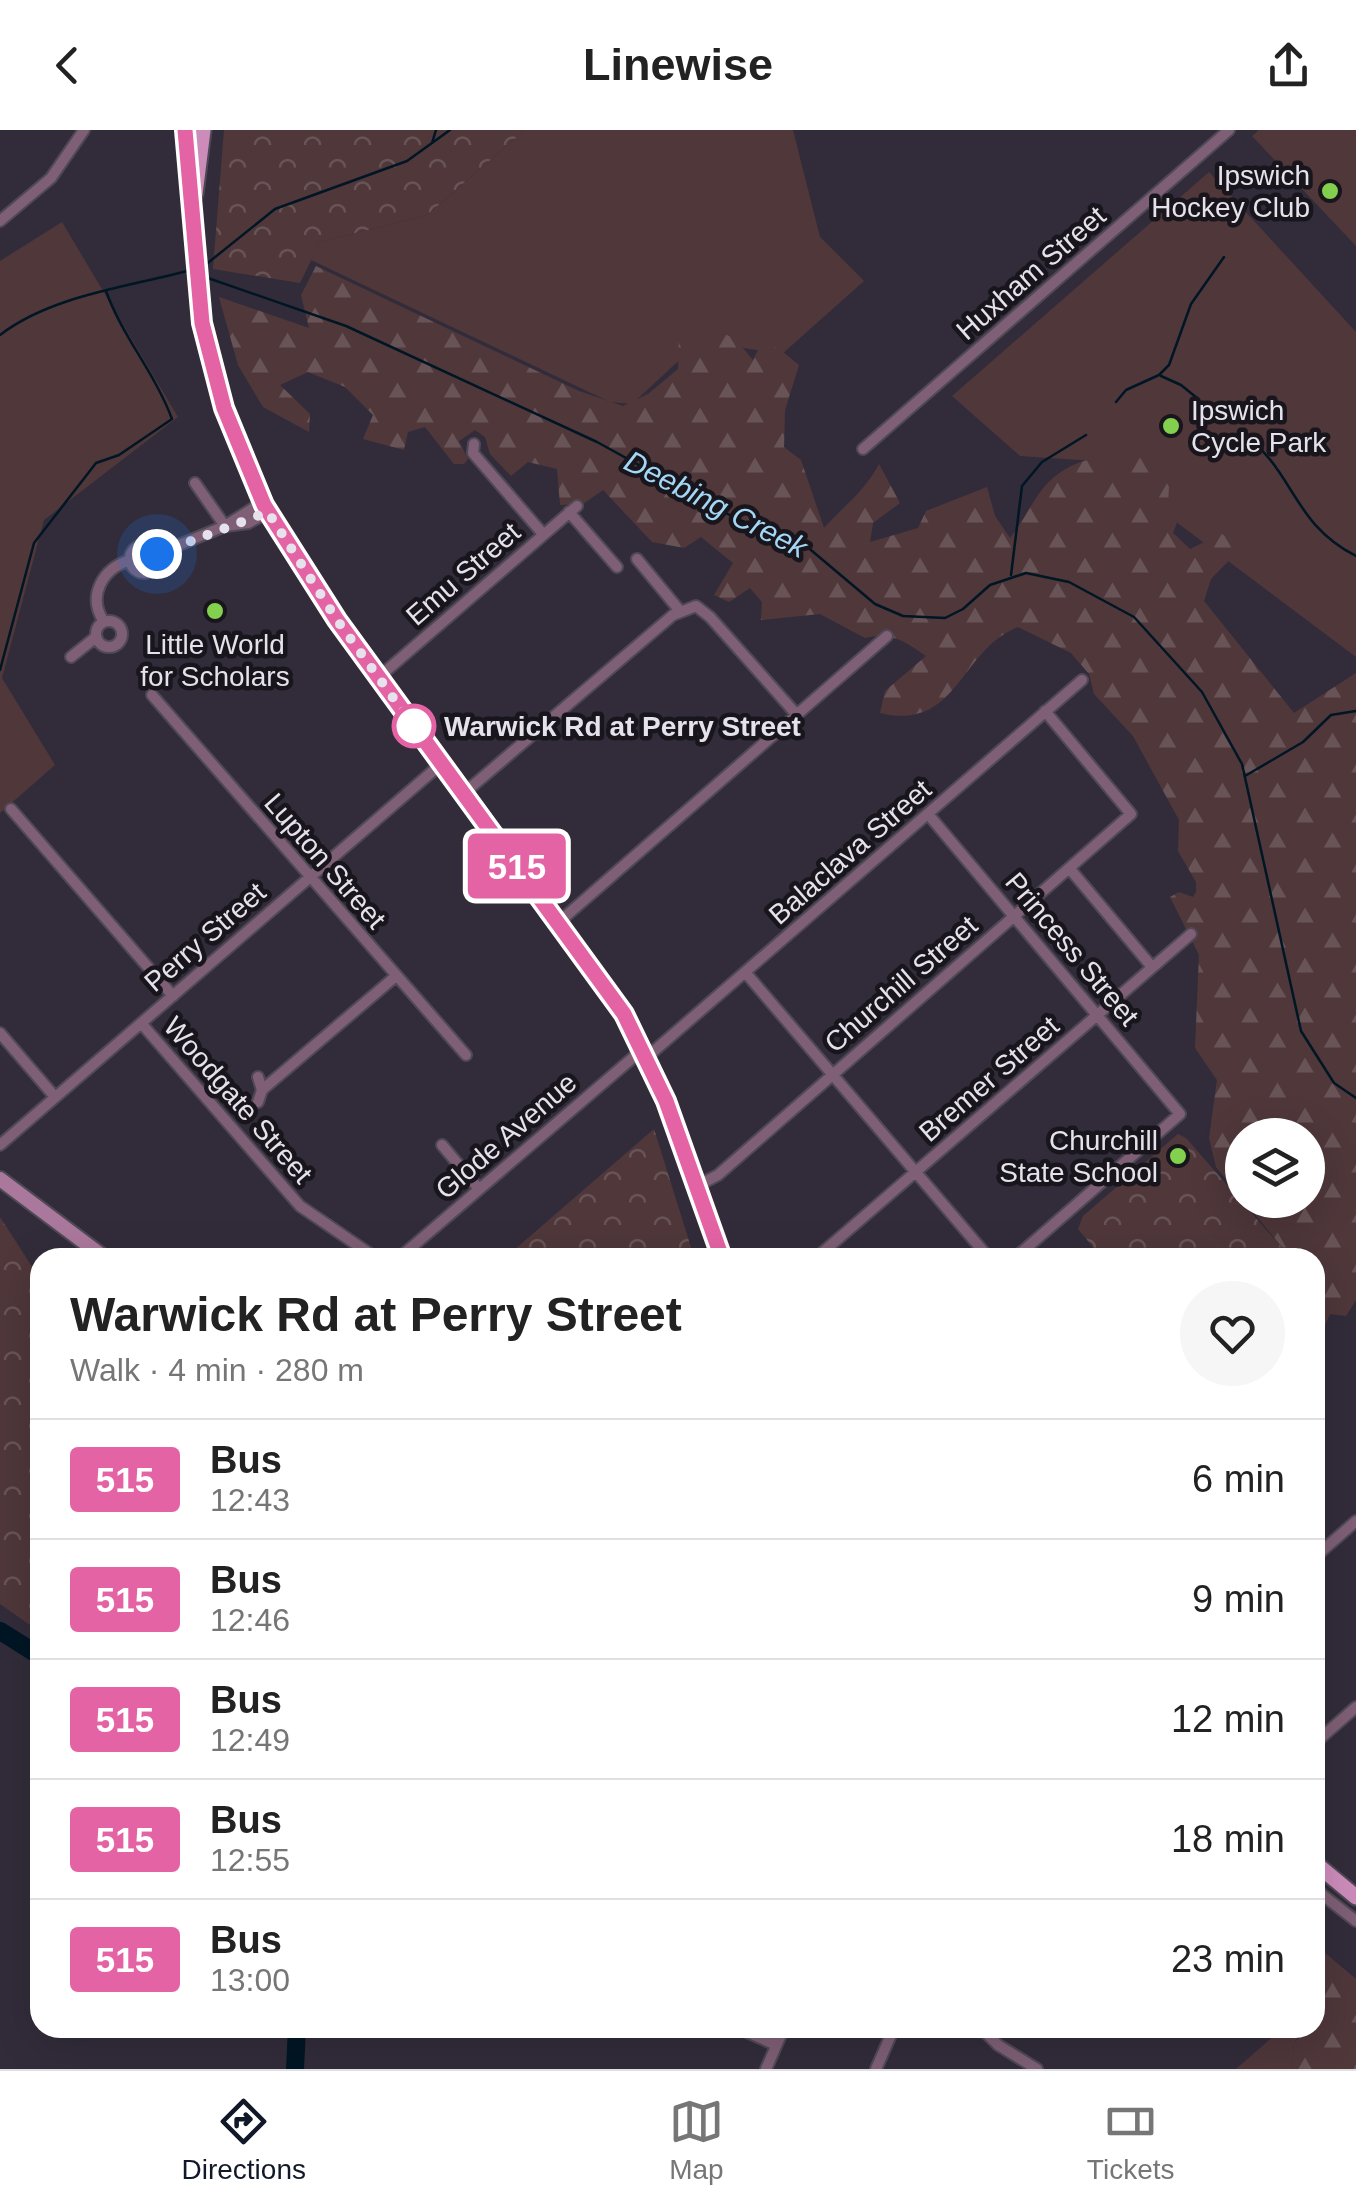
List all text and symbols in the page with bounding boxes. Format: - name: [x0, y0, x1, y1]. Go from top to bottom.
- icon: back: [40, 38, 95, 93]
- icon: share: [1261, 38, 1316, 93]
- text: Linewise: [583, 39, 773, 90]
- place label: Ipswich Hockey Club: [1151, 160, 1310, 223]
- marker: Ipswich Hockey Club: [1319, 180, 1341, 202]
- street label: Huxham Street: [950, 200, 1112, 346]
- place label: Ipswich Cycle Park: [1191, 395, 1327, 458]
- marker: Ipswich Cycle Park: [1160, 415, 1182, 437]
- water label: Deebing Creek: [619, 444, 814, 565]
- street label: Emu Street: [400, 516, 526, 632]
- your location: [132, 529, 182, 579]
- marker: Little World for Scholars: [204, 600, 226, 622]
- place label: Little World for Scholars: [140, 629, 290, 692]
- marker: Warwick Rd at Perry Street: [393, 705, 435, 747]
- place label: Warwick Rd at Perry Street: [444, 711, 801, 742]
- street label: Balaclava Street: [763, 773, 937, 931]
- street label: Lupton Street: [258, 787, 392, 935]
- line badge: 515: [460, 834, 574, 898]
- text: 515: [488, 847, 546, 886]
- street label: Princess Street: [999, 866, 1145, 1032]
- street label: Perry Street: [138, 876, 272, 998]
- street label: Churchill Street: [819, 909, 984, 1058]
- street label: Bremer Street: [913, 1010, 1065, 1148]
- street label: Woodgate Street: [158, 1011, 319, 1189]
- street label: Glode Avenue: [430, 1067, 582, 1205]
- map controls: [1225, 1118, 1325, 1218]
- button: layers: [1225, 1118, 1325, 1218]
- place label: Churchill State School: [999, 1125, 1158, 1188]
- marker: Churchill State School: [1167, 1145, 1189, 1167]
- button: heart: [1180, 1281, 1285, 1386]
- text: Warwick Rd at Perry Street: [70, 1288, 682, 1341]
- text: Walk · 4 min · 280 m: [70, 1352, 364, 1388]
- text: Bus: [210, 1439, 282, 1481]
- text: 6 min: [1192, 1458, 1285, 1500]
- text: 515: [96, 1460, 154, 1499]
- text: 12:43: [210, 1482, 290, 1518]
- text: Bus: [210, 1559, 282, 1601]
- text: 9 min: [1192, 1578, 1285, 1620]
- text: 515: [96, 1580, 154, 1619]
- text: 12:46: [210, 1602, 290, 1638]
- text: Bus: [210, 1679, 282, 1721]
- text: 12 min: [1171, 1698, 1285, 1740]
- text: 515: [96, 1700, 154, 1739]
- text: 12:49: [210, 1722, 290, 1758]
- text: Bus: [210, 1799, 282, 1841]
- text: 18 min: [1171, 1818, 1285, 1860]
- text: 515: [96, 1820, 154, 1859]
- text: 12:55: [210, 1842, 290, 1878]
- text: Bus: [210, 1919, 282, 1961]
- text: 23 min: [1171, 1938, 1285, 1980]
- text: 515: [96, 1940, 154, 1979]
- text: 13:00: [210, 1962, 290, 1998]
- tab: Directions: [181, 2094, 306, 2186]
- tab: Map: [669, 2094, 724, 2186]
- tab: Tickets: [1087, 2094, 1175, 2186]

